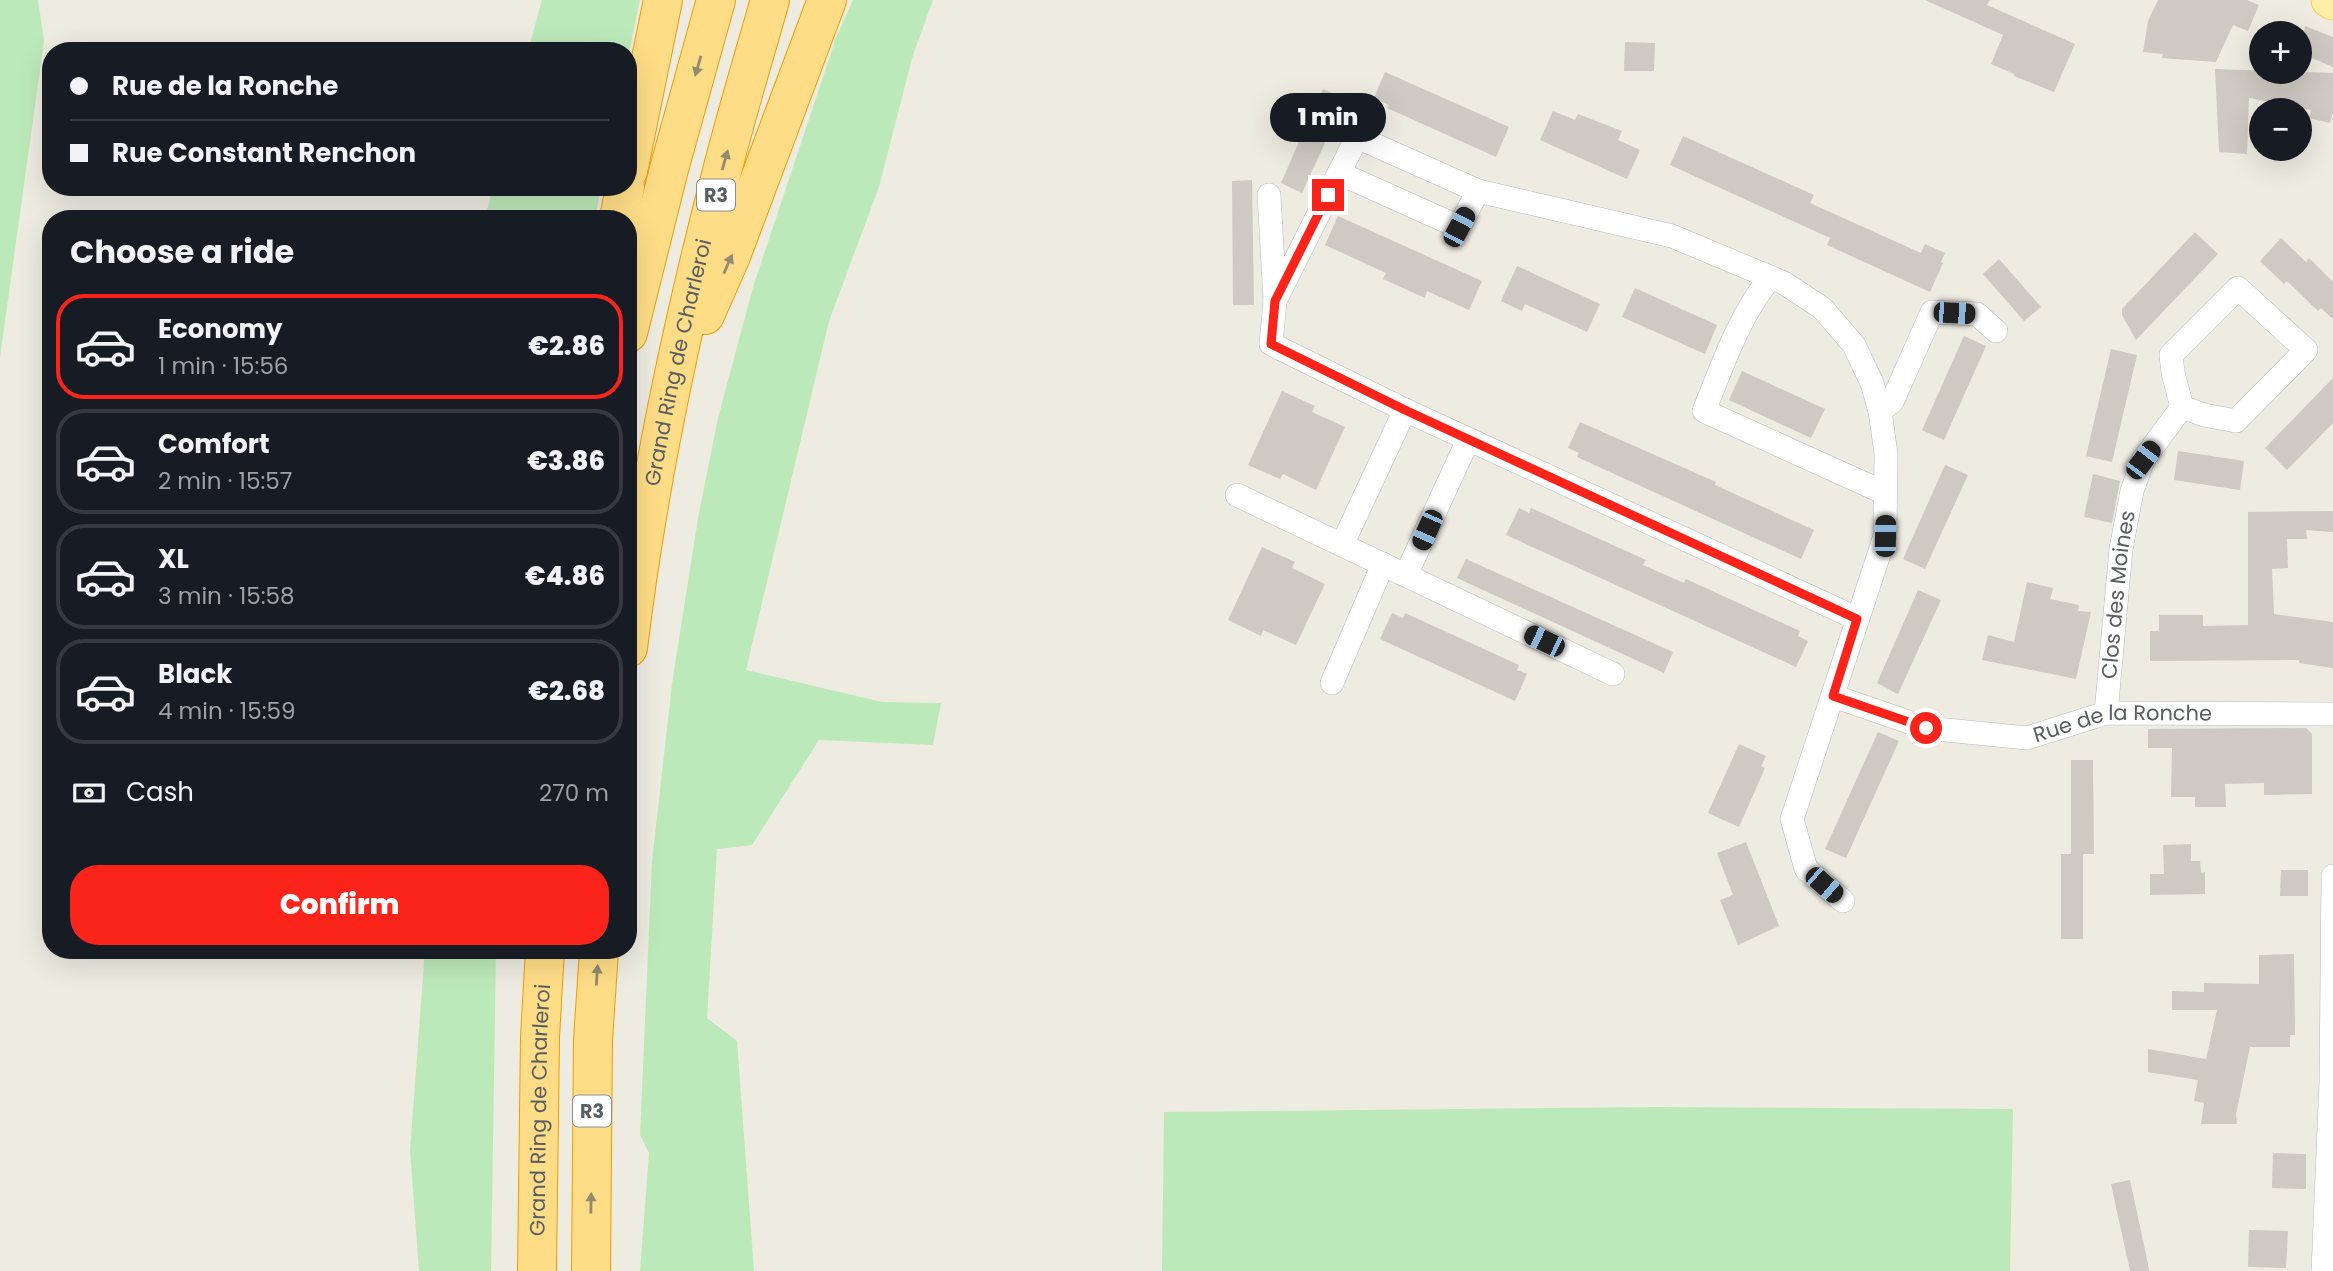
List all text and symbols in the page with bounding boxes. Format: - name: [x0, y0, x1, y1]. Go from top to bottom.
- map controls: [2249, 21, 2312, 161]
- button: +: [2249, 21, 2312, 84]
- one-way arrow: [692, 56, 702, 77]
- text: Rue de la Ronche: [112, 68, 338, 104]
- callout: 1 min: [1270, 94, 1386, 142]
- button: −: [2249, 98, 2312, 161]
- text: 1 min: [1298, 101, 1358, 133]
- text: Rue Constant Renchon: [112, 135, 416, 171]
- one-way arrow: [720, 149, 731, 171]
- route end: [1312, 179, 1344, 211]
- road number: R3: [697, 180, 735, 210]
- car: [1440, 204, 1479, 250]
- text: Choose a ride: [70, 229, 294, 274]
- street label: Grand Ring de Charleroi: [637, 236, 718, 488]
- one-way arrow: [723, 253, 734, 274]
- car: [1933, 301, 1976, 325]
- text: Economy: [158, 311, 282, 347]
- icon: car: [74, 315, 137, 378]
- text: €2.86: [528, 328, 605, 364]
- text: 1 min · 15:56: [158, 350, 288, 382]
- text: Comfort: [158, 426, 270, 462]
- icon: car: [74, 430, 137, 493]
- car: [2122, 437, 2165, 483]
- text: €3.86: [527, 443, 605, 479]
- text: 2 min · 15:57: [158, 465, 292, 497]
- car: [1409, 507, 1446, 553]
- street label: Clos des Moines: [2094, 508, 2142, 680]
- car: [1875, 515, 1896, 557]
- text: XL: [158, 541, 189, 577]
- icon: car: [74, 545, 137, 608]
- text: €4.86: [525, 558, 605, 594]
- text: 3 min · 15:58: [158, 580, 295, 612]
- car: [1521, 622, 1568, 660]
- text: Black: [158, 656, 232, 692]
- icon: car: [74, 660, 137, 723]
- text: €2.68: [528, 673, 605, 709]
- text: 4 min · 15:59: [158, 695, 295, 727]
- street label: Rue de la Ronche: [2029, 698, 2212, 749]
- route start: [1910, 712, 1942, 744]
- icon: cash: [70, 774, 108, 812]
- text: Cash: [126, 774, 194, 810]
- text: 270 m: [539, 777, 609, 809]
- car: [1802, 863, 1847, 907]
- button: Confirm: [70, 865, 609, 945]
- one-way arrow: [592, 964, 603, 986]
- street label: Grand Ring de Charleroi: [522, 983, 557, 1236]
- road number: R3: [573, 1096, 611, 1126]
- one-way arrow: [585, 1192, 597, 1214]

